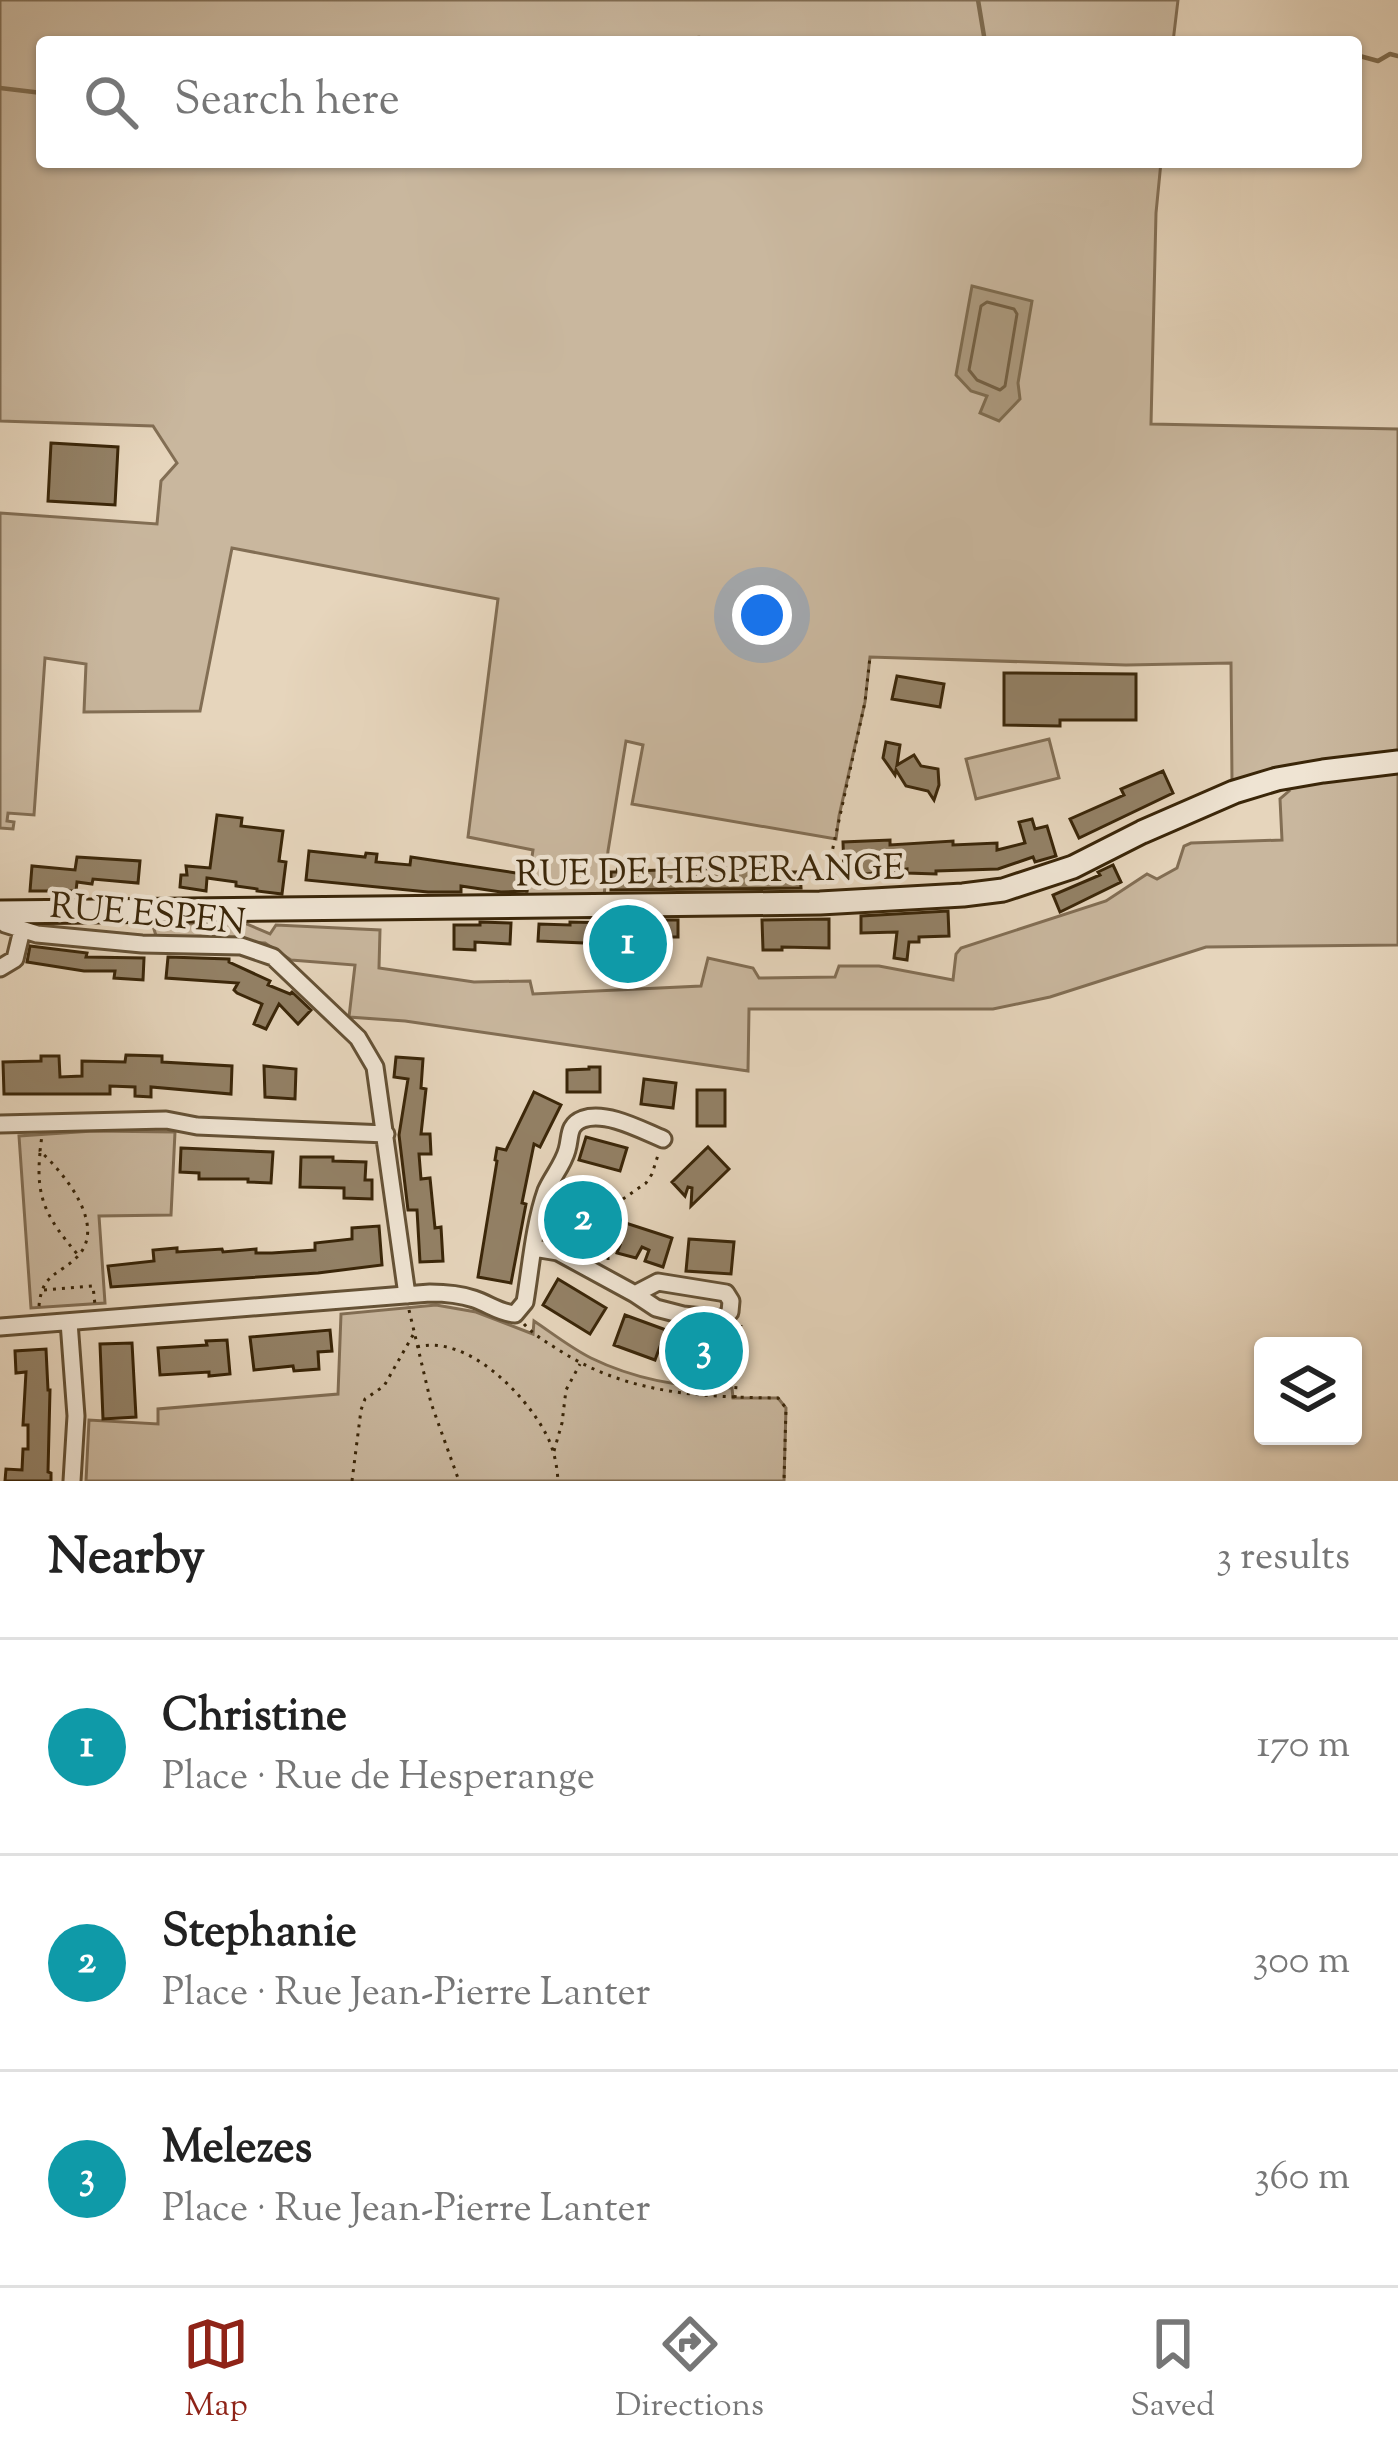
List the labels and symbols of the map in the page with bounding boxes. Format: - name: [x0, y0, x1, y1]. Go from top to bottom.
- your location: [732, 585, 792, 645]
- street label: RUE DE HESPERANGE: [515, 844, 905, 902]
- street label: RUE ESPEN: [48, 882, 248, 950]
- pin: 1: [589, 899, 667, 989]
- pin: 2: [544, 1175, 622, 1265]
- pin: 3: [665, 1306, 743, 1396]

